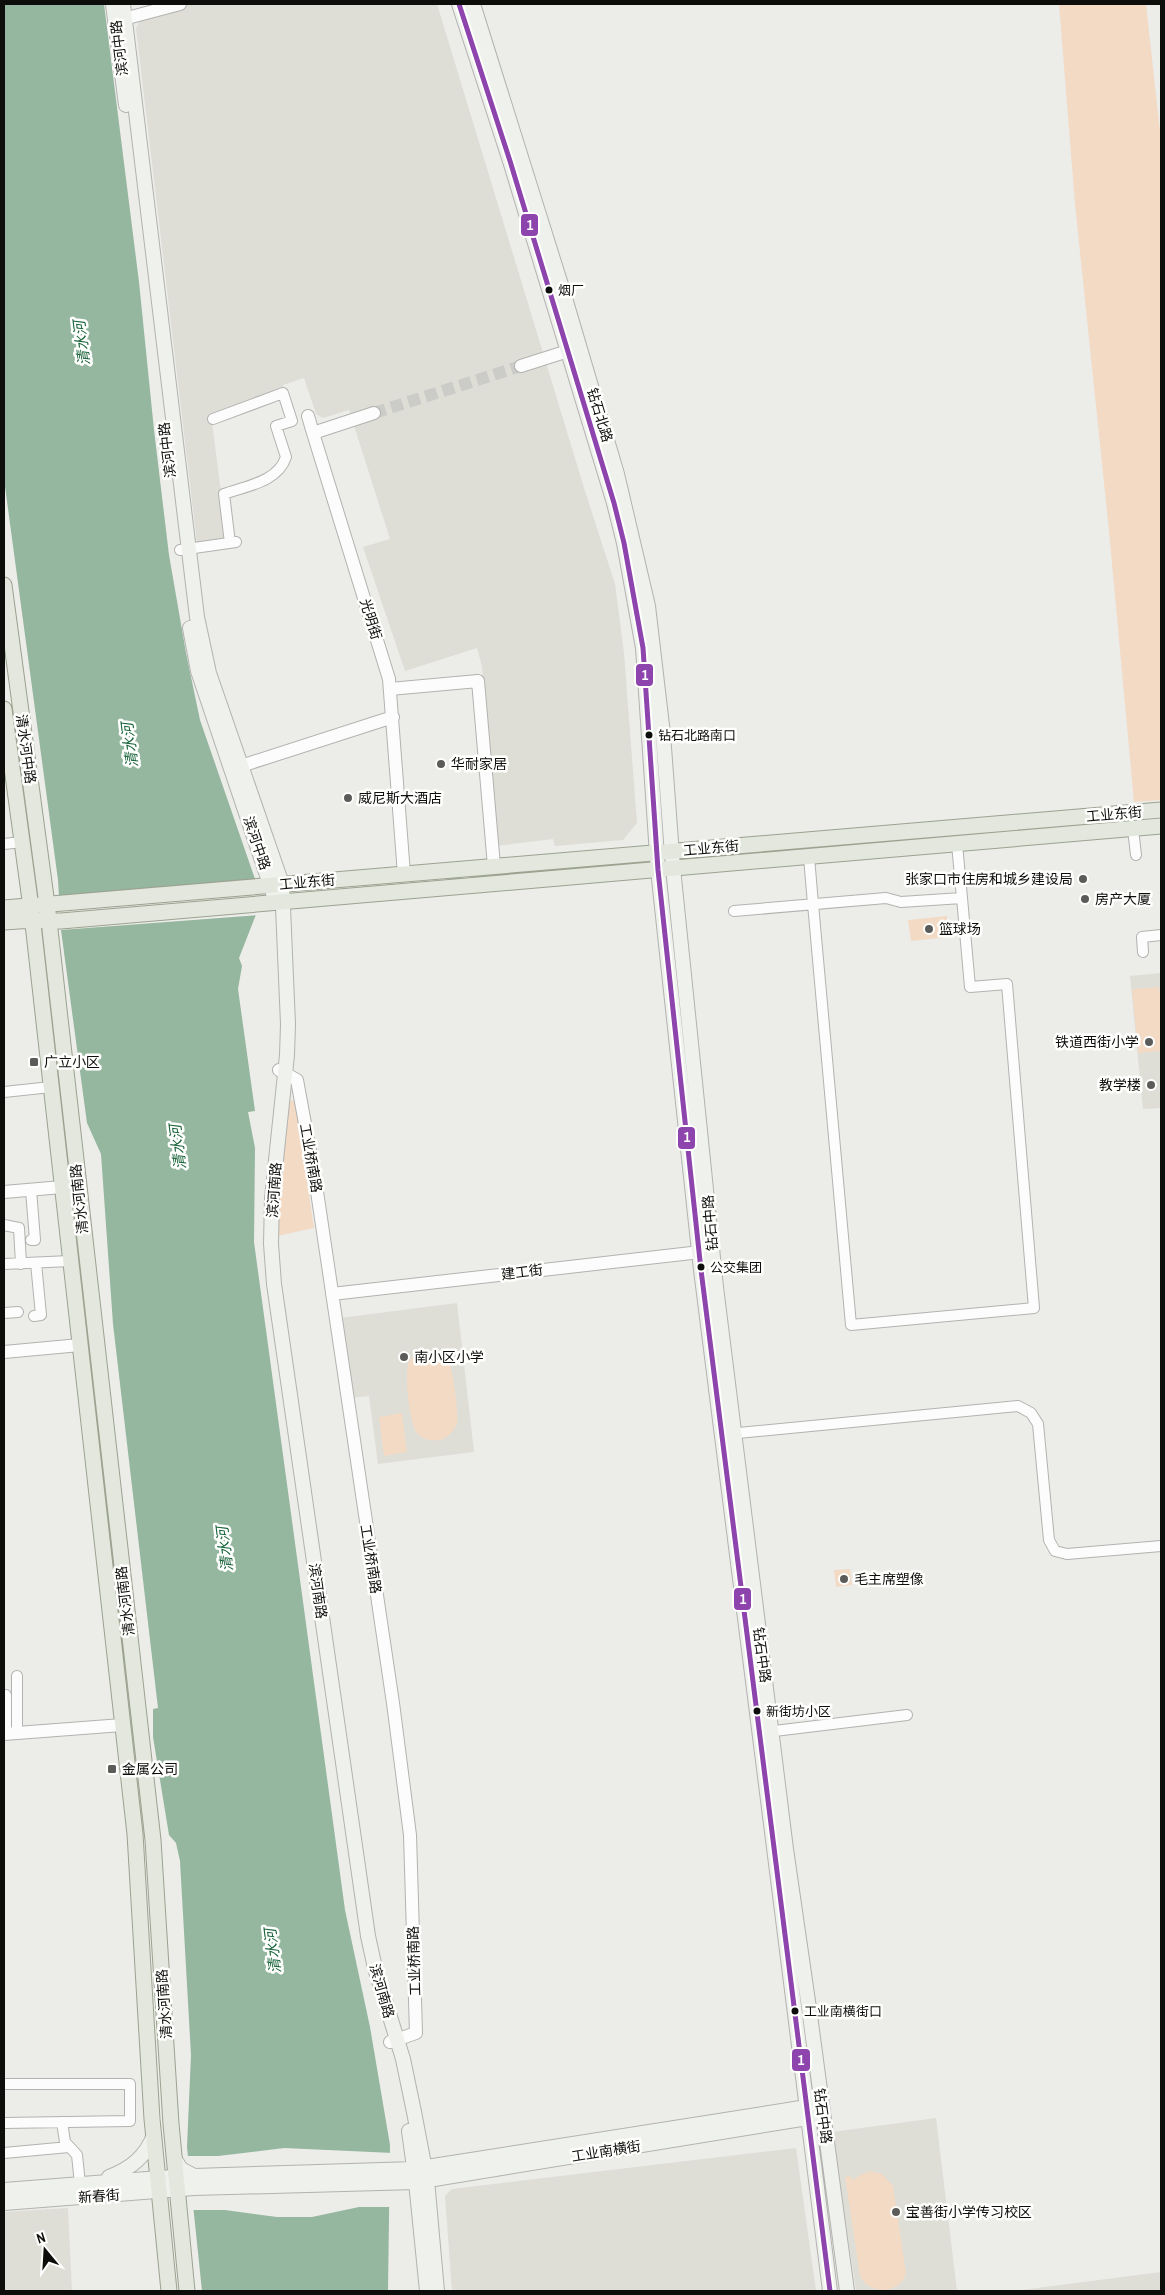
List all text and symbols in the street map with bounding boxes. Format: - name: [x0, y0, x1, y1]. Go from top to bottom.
- street label: 滨河中路: [107, 19, 131, 77]
- line badge: 1: [520, 213, 539, 237]
- text: 1: [527, 216, 534, 234]
- place label: 烟厂: [558, 282, 584, 299]
- marker: 烟厂: [544, 285, 554, 295]
- water label: 清水河: [68, 316, 95, 367]
- street label: 钻石北路: [583, 386, 617, 444]
- street label: 滨河中路: [155, 421, 179, 479]
- street label: 光明街: [356, 596, 386, 642]
- line badge: 1: [635, 663, 654, 687]
- text: 1: [642, 666, 649, 684]
- street label: 清水河中路: [12, 713, 40, 785]
- water label: 清水河: [116, 718, 143, 769]
- place label: 钻石北路南口: [658, 727, 736, 744]
- marker: 钻石北路南口: [644, 730, 654, 740]
- place label: 华耐家居: [451, 755, 507, 773]
- marker: 华耐家居: [435, 758, 447, 770]
- place label: 威尼斯大酒店: [358, 789, 442, 807]
- marker: 威尼斯大酒店: [342, 792, 354, 804]
- street label: 工业东街: [1085, 803, 1143, 825]
- street label: 滨河中路: [239, 814, 275, 872]
- street label: 工业东街: [682, 837, 740, 859]
- place label: 张家口市住房和城乡建设局: [905, 870, 1073, 888]
- street label: 工业东街: [278, 871, 336, 893]
- marker: 张家口市住房和城乡建设局: [1077, 873, 1089, 885]
- place label: 房产大厦: [1095, 890, 1151, 908]
- marker: 房产大厦: [1079, 893, 1091, 905]
- place label: 篮球场: [939, 920, 981, 938]
- marker: 篮球场: [923, 923, 935, 935]
- place label: 铁道西街小学: [1055, 1033, 1139, 1051]
- marker: 铁道西街小学: [1143, 1036, 1155, 1048]
- place label: 广立小区: [44, 1053, 100, 1071]
- marker: 广立小区: [28, 1056, 40, 1068]
- place label: 教学楼: [1099, 1076, 1141, 1094]
- marker: 教学楼: [1145, 1079, 1157, 1091]
- water label: 清水河: [164, 1120, 191, 1171]
- street label: 工业桥南路: [296, 1122, 326, 1194]
- line badge: 1: [677, 1126, 696, 1150]
- text: 1: [684, 1128, 691, 1146]
- street label: 滨河南路: [263, 1161, 285, 1219]
- street label: 清水河南路: [66, 1163, 92, 1235]
- street label: 钻石中路: [699, 1194, 721, 1252]
- place label: 公交集团: [710, 1259, 762, 1276]
- street label: 建工街: [500, 1261, 544, 1283]
- marker: 公交集团: [696, 1262, 706, 1272]
- place label: 南小区小学: [414, 1348, 484, 1366]
- marker: 南小区小学: [398, 1351, 410, 1363]
- water label: 清水河: [211, 1522, 238, 1573]
- street label: 工业桥南路: [357, 1523, 385, 1595]
- street label: 滨河南路: [305, 1562, 331, 1620]
- street label: 清水河南路: [112, 1565, 138, 1637]
- place label: 毛主席塑像: [854, 1570, 924, 1588]
- marker: 毛主席塑像: [838, 1573, 850, 1585]
- line badge: 1: [733, 1587, 752, 1611]
- text: 1: [740, 1590, 747, 1608]
- street label: 钻石中路: [749, 1626, 775, 1684]
- place label: 新街坊小区: [766, 1703, 831, 1720]
- marker: 新街坊小区: [752, 1706, 762, 1716]
- place label: 金属公司: [122, 1760, 178, 1778]
- marker: 金属公司: [106, 1763, 118, 1775]
- water label: 清水河: [259, 1924, 286, 1975]
- street label: 工业桥南路: [404, 1926, 424, 1996]
- street label: 滨河南路: [366, 1962, 398, 2020]
- street label: 清水河南路: [153, 1968, 175, 2040]
- place label: 工业南横街口: [804, 2003, 882, 2020]
- marker: 工业南横街口: [790, 2006, 800, 2016]
- line badge: 1: [791, 2048, 811, 2072]
- text: 1: [798, 2051, 805, 2069]
- street label: 钻石中路: [810, 2087, 836, 2145]
- street label: 工业南横街: [570, 2137, 642, 2165]
- street label: 新春街: [77, 2186, 121, 2206]
- place label: 宝善街小学传习校区: [906, 2203, 1032, 2221]
- marker: 宝善街小学传习校区: [890, 2206, 902, 2218]
- north arrow: [20, 2225, 70, 2275]
- text: N: [34, 2228, 48, 2247]

